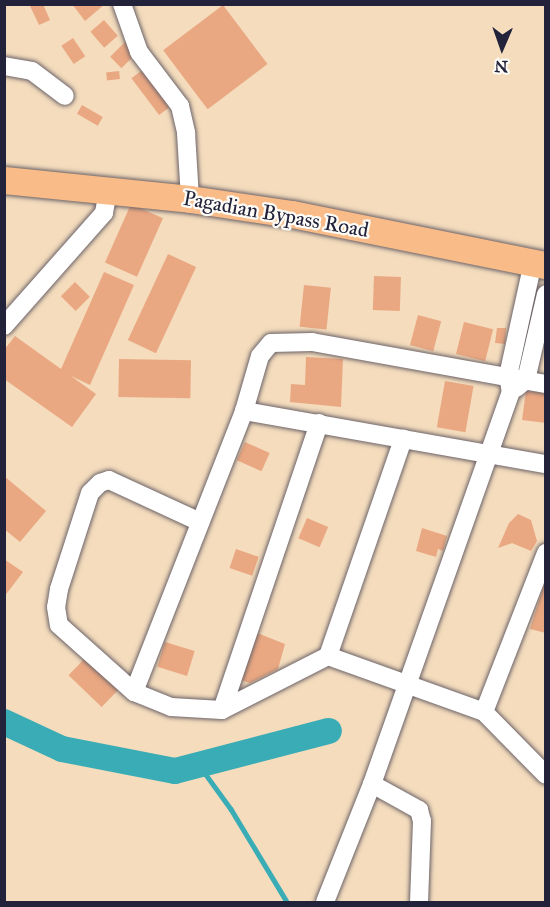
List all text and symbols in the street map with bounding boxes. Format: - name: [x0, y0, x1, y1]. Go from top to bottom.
- north arrow: [472, 18, 532, 78]
- text: N: [494, 57, 508, 76]
- street label: Pagadian Bypass Road: [181, 185, 371, 243]

